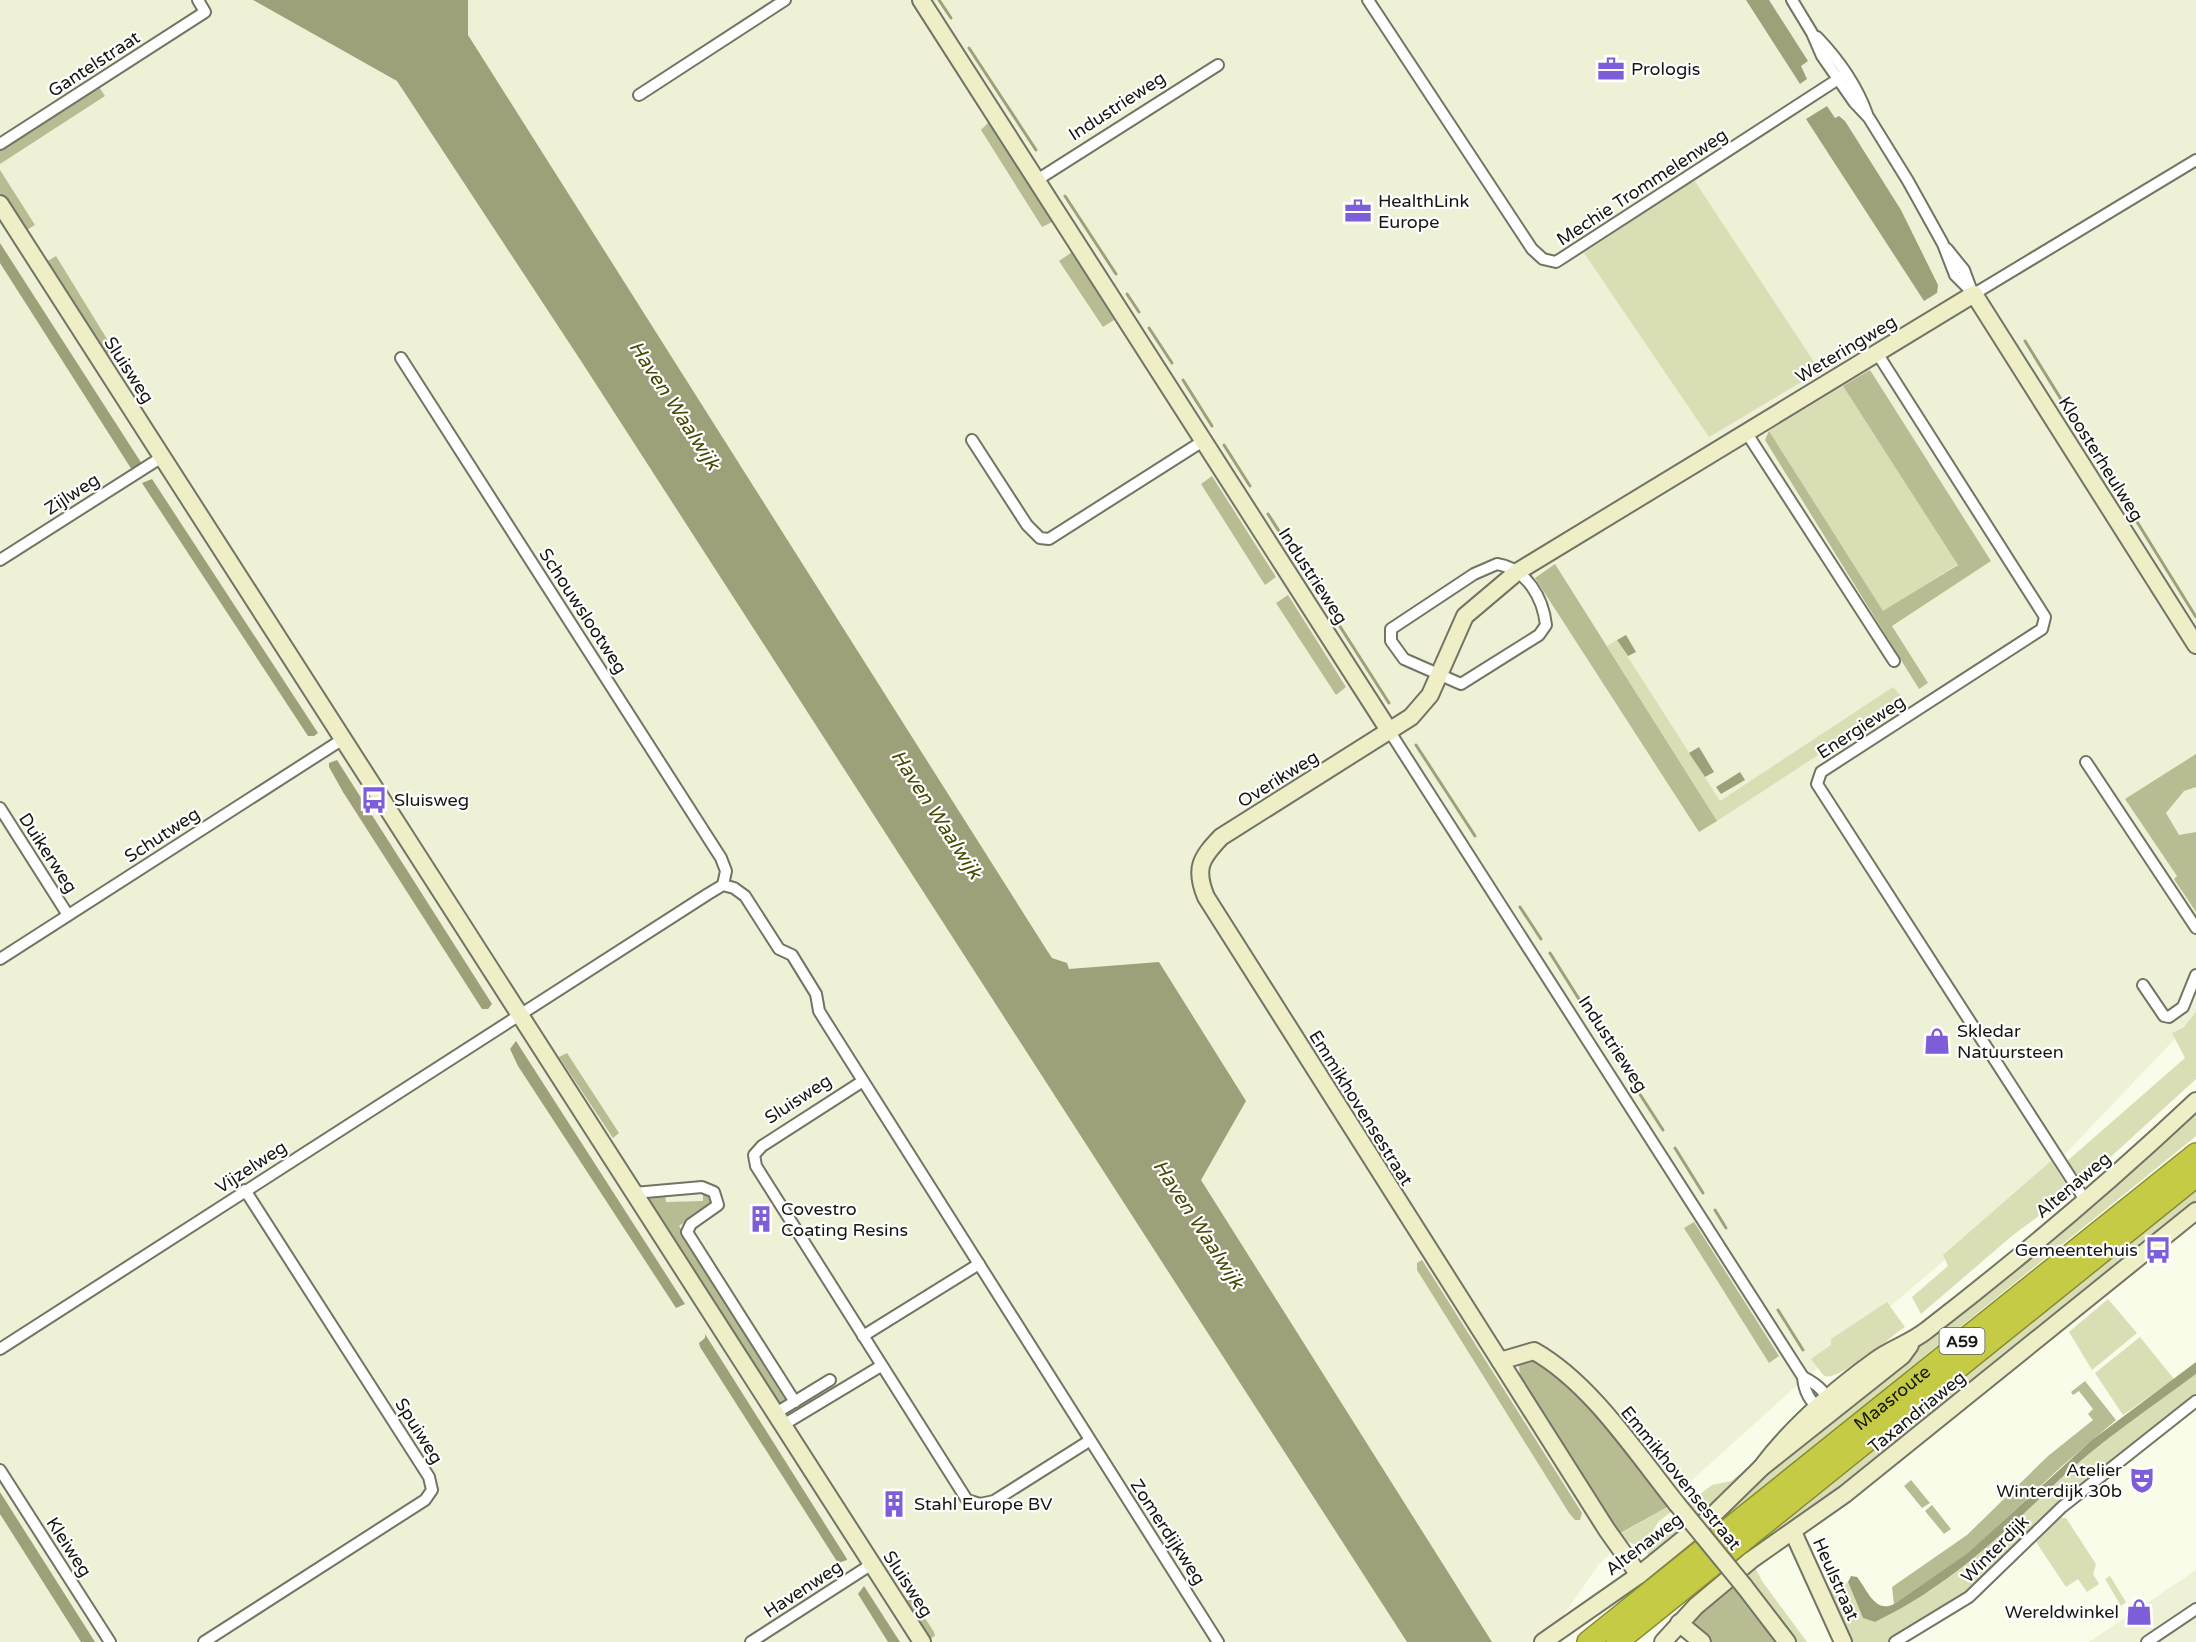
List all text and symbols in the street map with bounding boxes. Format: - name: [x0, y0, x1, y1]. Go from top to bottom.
- street label: Gantelstraat: [44, 26, 144, 102]
- office icon: Prologis: [1596, 54, 1626, 84]
- place label: Prologis: [1631, 58, 1700, 80]
- street label: Industrieweg: [1065, 67, 1169, 145]
- street label: Mechie Trommelenweg: [1553, 124, 1731, 250]
- place label: HealthLink Europe: [1378, 190, 1470, 233]
- office icon: HealthLink Europe: [1343, 196, 1373, 226]
- street label: Weteringweg: [1792, 310, 1900, 388]
- street label: Sluisweg: [99, 333, 159, 407]
- water label: Haven Waalwijk: [624, 337, 726, 476]
- street label: Kloosterheulweg: [2054, 392, 2148, 526]
- street label: Zijlweg: [41, 468, 103, 520]
- street label: Industrieweg: [1274, 524, 1352, 628]
- street label: Schouwslootweg: [534, 544, 632, 678]
- street label: Energieweg: [1813, 690, 1909, 764]
- water label: Haven Waalwijk: [886, 746, 988, 885]
- street label: Overikweg: [1234, 746, 1322, 812]
- bus stop icon: Sluisweg: [359, 785, 389, 815]
- place label: Sluisweg: [394, 789, 469, 811]
- street label: Schutweg: [120, 803, 204, 867]
- street label: Duikerweg: [14, 809, 82, 897]
- street label: Industrieweg: [1574, 992, 1652, 1096]
- place label: Skledar Natuursteen: [1957, 1020, 2064, 1063]
- street label: Emmikhovensestraat: [1304, 1026, 1418, 1190]
- shop icon: Skledar Natuursteen: [1922, 1026, 1952, 1056]
- street label: Sluisweg: [761, 1069, 835, 1129]
- street label: Vijzelweg: [211, 1136, 291, 1198]
- street label: Altenaweg: [2031, 1147, 2115, 1223]
- water label: Haven Waalwijk: [1148, 1156, 1250, 1295]
- place label: Covestro Coating Resins: [781, 1198, 908, 1241]
- building icon: Covestro Coating Resins: [746, 1204, 776, 1234]
- bus stop icon: Gemeentehuis: [2143, 1235, 2173, 1265]
- place label: Gemeentehuis: [2015, 1239, 2138, 1261]
- road number: A59: [1940, 1328, 1984, 1354]
- street label: Maasroute: [1849, 1361, 1935, 1435]
- street label: Taxandriaweg: [1864, 1366, 1970, 1458]
- street label: Spuiweg: [390, 1394, 448, 1468]
- street label: Emmikhovensestraat: [1616, 1401, 1746, 1555]
- place label: Atelier Winterdijk 30b: [1996, 1459, 2122, 1502]
- theatre icon: Atelier Winterdijk 30b: [2127, 1465, 2157, 1495]
- street label: Zomerdijkweg: [1126, 1475, 1210, 1589]
- building icon: Stahl Europe BV: [879, 1489, 909, 1519]
- place label: Stahl Europe BV: [914, 1493, 1053, 1515]
- street label: Altenaweg: [1601, 1508, 1687, 1580]
- street label: Winterdijk: [1956, 1510, 2034, 1588]
- street label: Kleiweg: [42, 1513, 96, 1581]
- street label: Heulstraat: [1808, 1534, 1864, 1624]
- street label: Sluisweg: [878, 1547, 938, 1621]
- street label: Havenweg: [759, 1555, 847, 1623]
- shop icon: Wereldwinkel: [2124, 1597, 2154, 1627]
- place label: Wereldwinkel: [2005, 1601, 2119, 1623]

